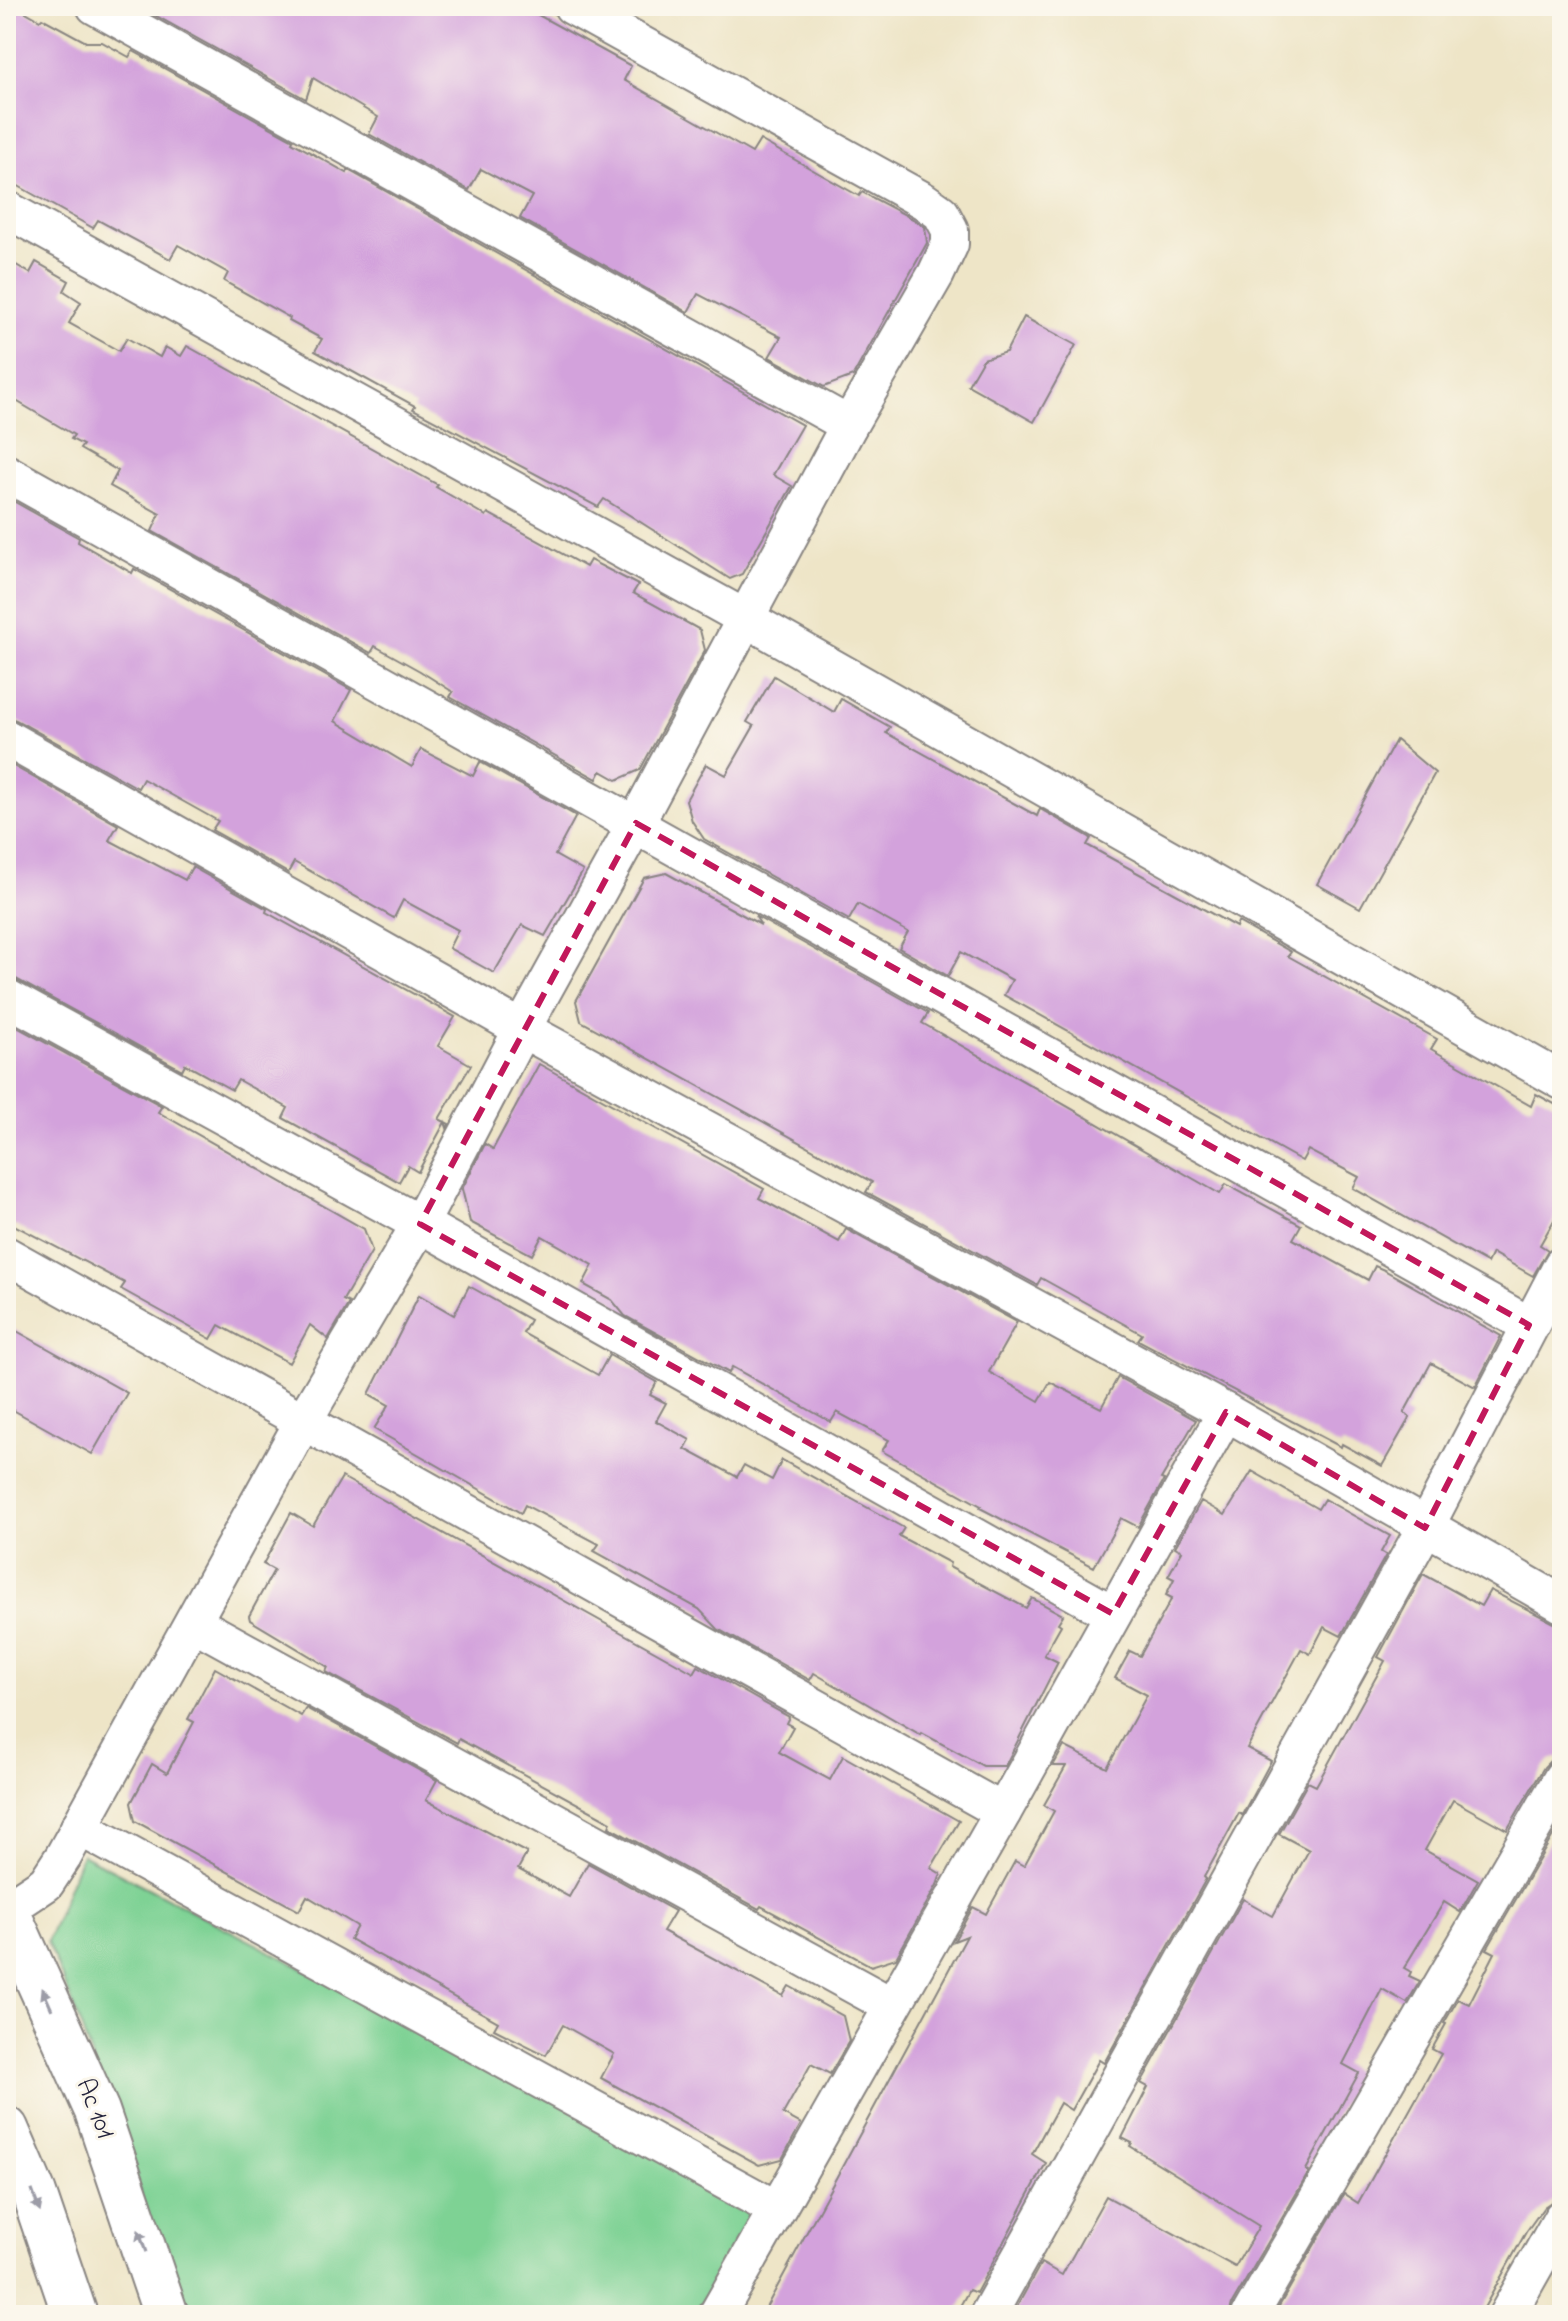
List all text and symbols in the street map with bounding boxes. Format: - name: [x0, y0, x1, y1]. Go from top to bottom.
- one-way arrow: [40, 1987, 54, 2011]
- street label: Ac 101: [65, 2073, 123, 2145]
- one-way arrow: [31, 2189, 43, 2213]
- one-way arrow: [135, 2229, 148, 2253]

